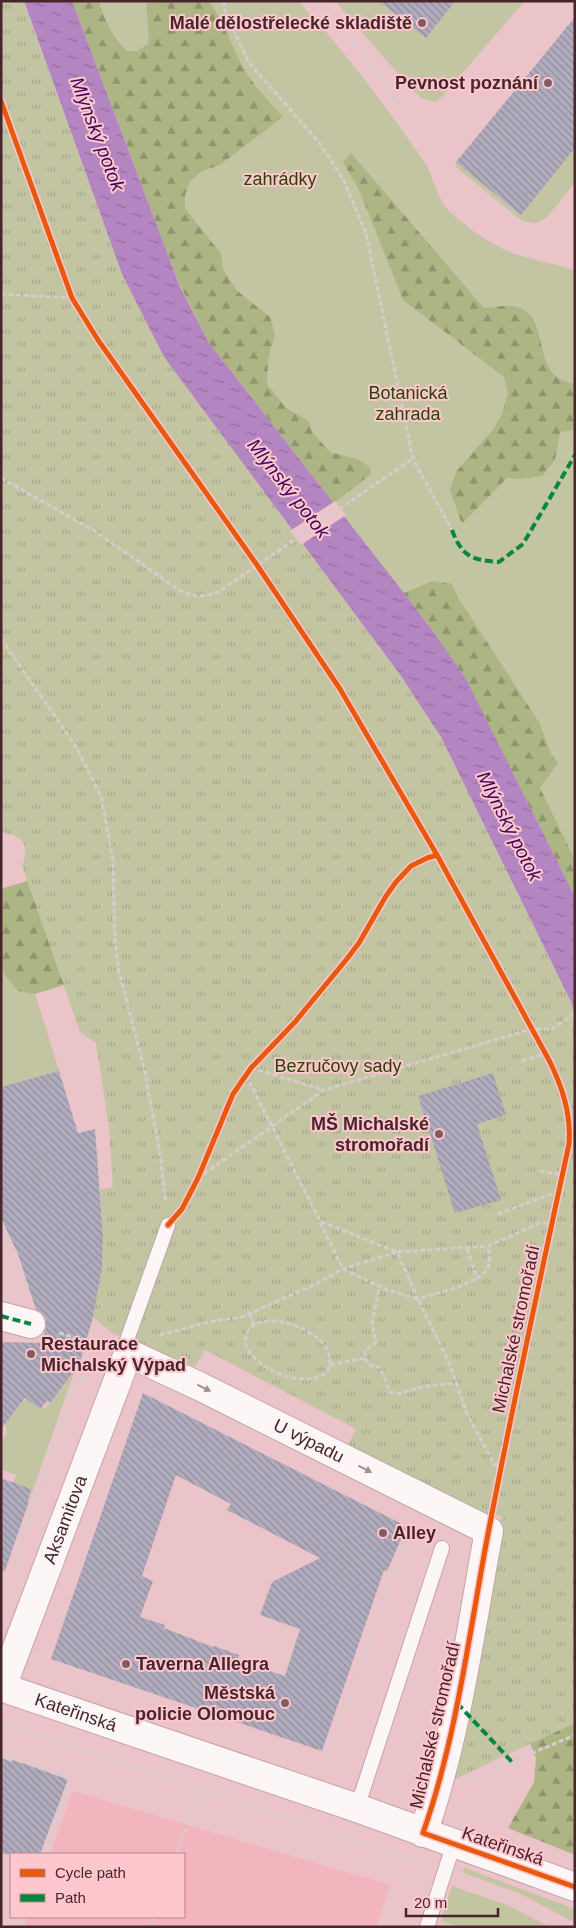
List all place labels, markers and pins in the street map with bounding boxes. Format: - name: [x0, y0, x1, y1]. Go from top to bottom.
- place label: Malé dělostřelecké skladiště: [170, 13, 412, 33]
- marker: Malé dělostřelecké skladiště: [416, 17, 428, 29]
- place label: Pevnost poznání: [395, 73, 539, 93]
- marker: Pevnost poznání: [542, 77, 554, 89]
- place label: MŠ Michalské stromořadí: [311, 1113, 430, 1155]
- marker: MŠ Michalské stromořadí: [433, 1128, 445, 1140]
- place label: Restaurace Michalský Výpad: [41, 1334, 186, 1375]
- marker: Restaurace Michalský Výpad: [25, 1348, 37, 1360]
- place label: Alley: [393, 1523, 436, 1543]
- marker: Alley: [377, 1527, 389, 1539]
- place label: Taverna Allegra: [136, 1654, 270, 1674]
- marker: Taverna Allegra: [120, 1658, 132, 1670]
- place label: Městská policie Olomouc: [135, 1683, 276, 1724]
- marker: Městská policie Olomouc: [279, 1697, 291, 1709]

